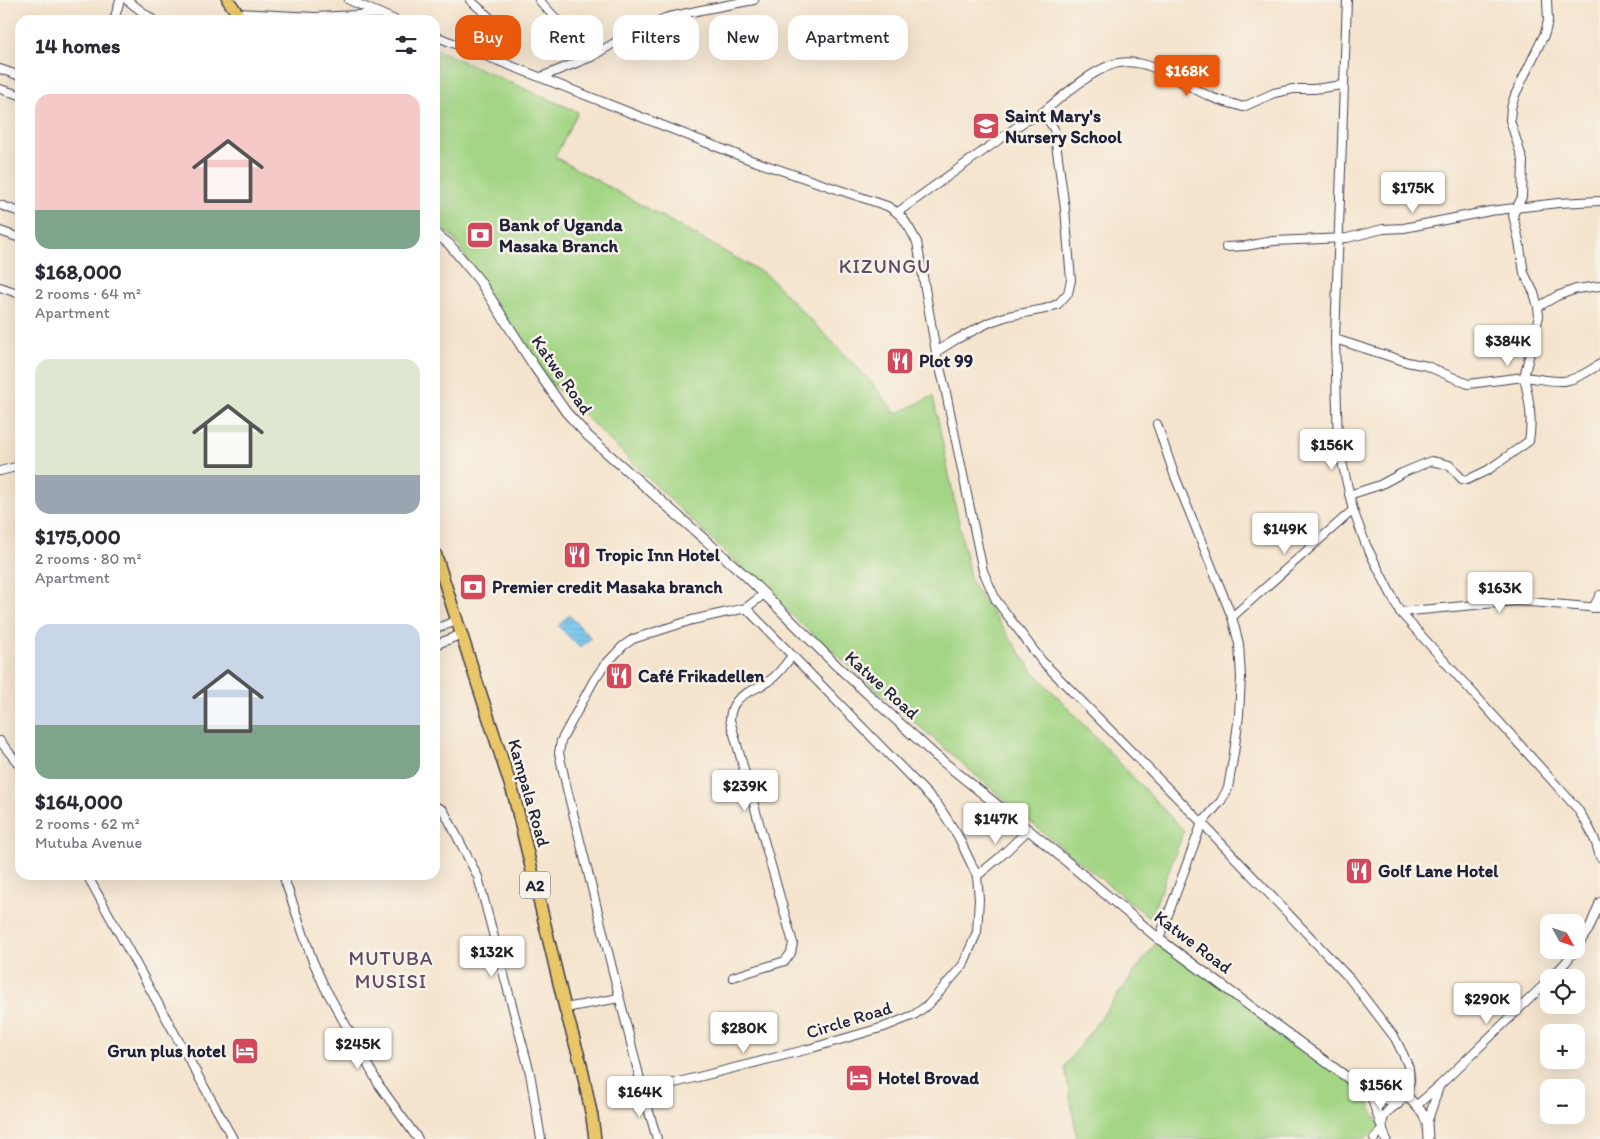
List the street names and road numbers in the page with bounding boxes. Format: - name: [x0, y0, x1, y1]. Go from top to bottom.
- street label: Katwe Road: [527, 331, 597, 419]
- street label: Katwe Road: [840, 646, 924, 724]
- street label: Kampala Road: [503, 737, 555, 849]
- road number: A2: [520, 872, 550, 898]
- street label: Katwe Road: [1150, 906, 1236, 979]
- street label: Circle Road: [803, 997, 895, 1043]

